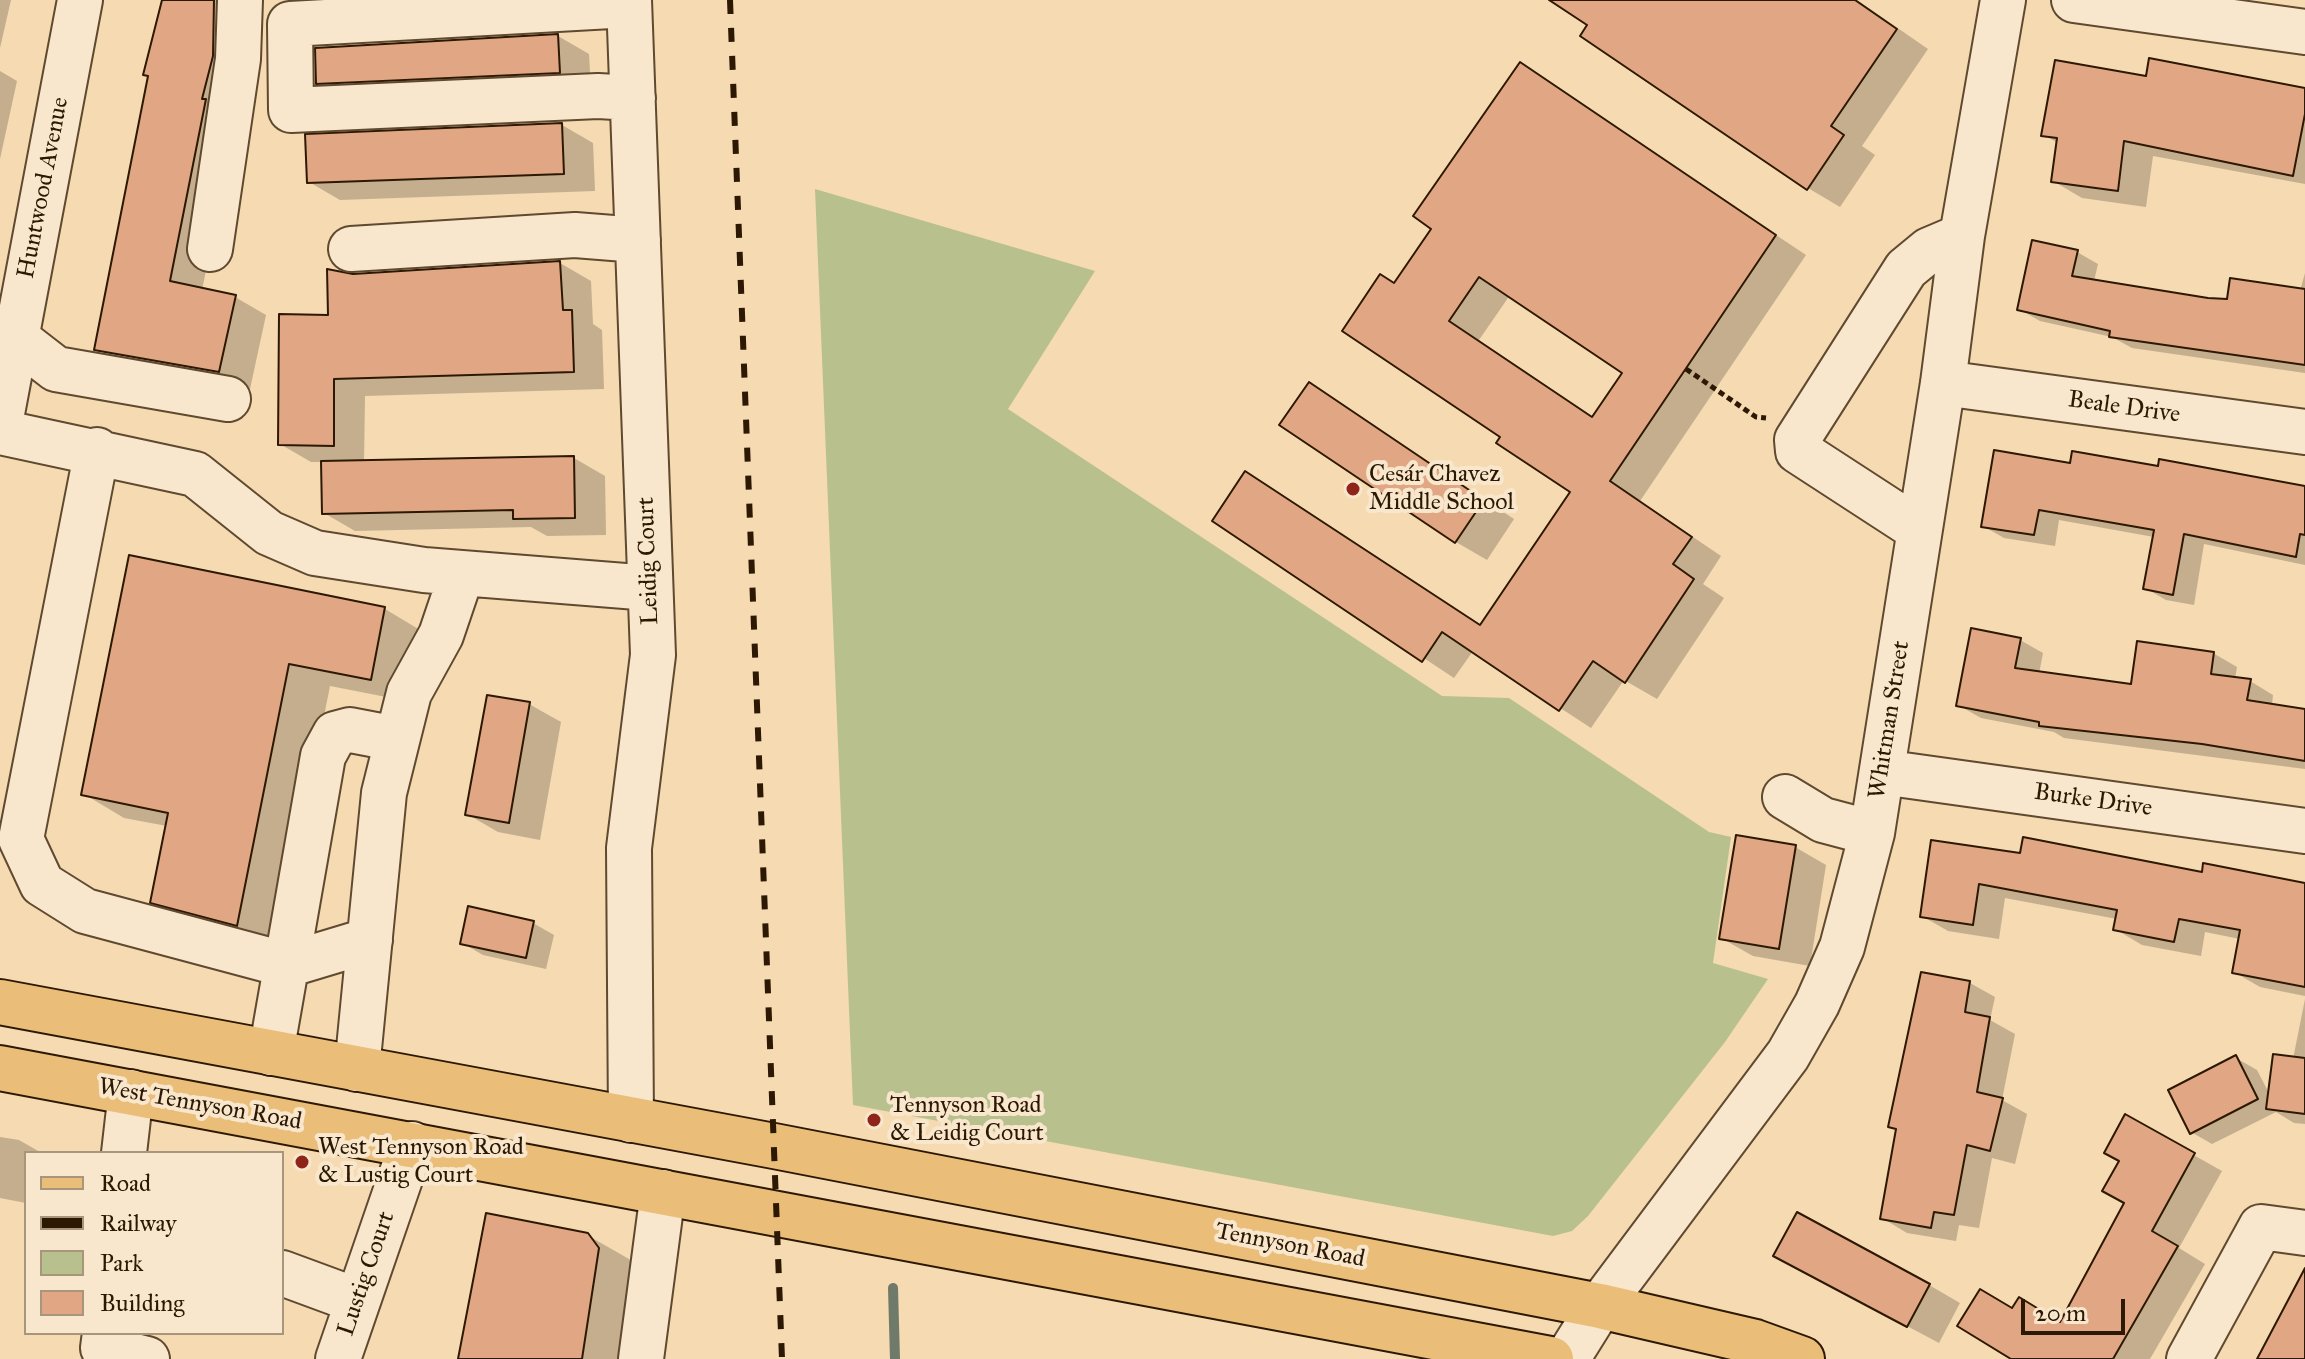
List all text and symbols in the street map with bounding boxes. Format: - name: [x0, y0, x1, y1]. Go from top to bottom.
- street label: Huntwood Avenue: [12, 95, 76, 281]
- street label: Beale Drive: [2066, 386, 2182, 430]
- place label: Cesár Chavez Middle School: [1369, 461, 1514, 517]
- marker: Cesár Chavez Middle School: [1344, 480, 1362, 498]
- street label: Leidig Court: [632, 496, 666, 626]
- street label: Whitman Street: [1863, 639, 1917, 801]
- street label: Burke Drive: [2032, 778, 2154, 824]
- street label: West Tennyson Road: [96, 1073, 304, 1137]
- place label: Tennyson Road & Leidig Court: [890, 1092, 1044, 1148]
- marker: Tennyson Road & Leidig Court: [865, 1111, 883, 1129]
- place label: West Tennyson Road & Lustig Court: [318, 1134, 524, 1190]
- legend: [24, 1151, 284, 1335]
- marker: West Tennyson Road & Lustig Court: [293, 1153, 311, 1171]
- text: Road: [100, 1168, 151, 1198]
- text: Railway: [100, 1208, 177, 1238]
- street label: Lustig Court: [332, 1208, 402, 1340]
- street label: Tennyson Road: [1213, 1217, 1367, 1275]
- text: Park: [100, 1248, 143, 1278]
- scale bar: [2025, 1283, 2129, 1333]
- text: Building: [100, 1288, 185, 1318]
- text: 20 m: [2035, 1298, 2086, 1328]

